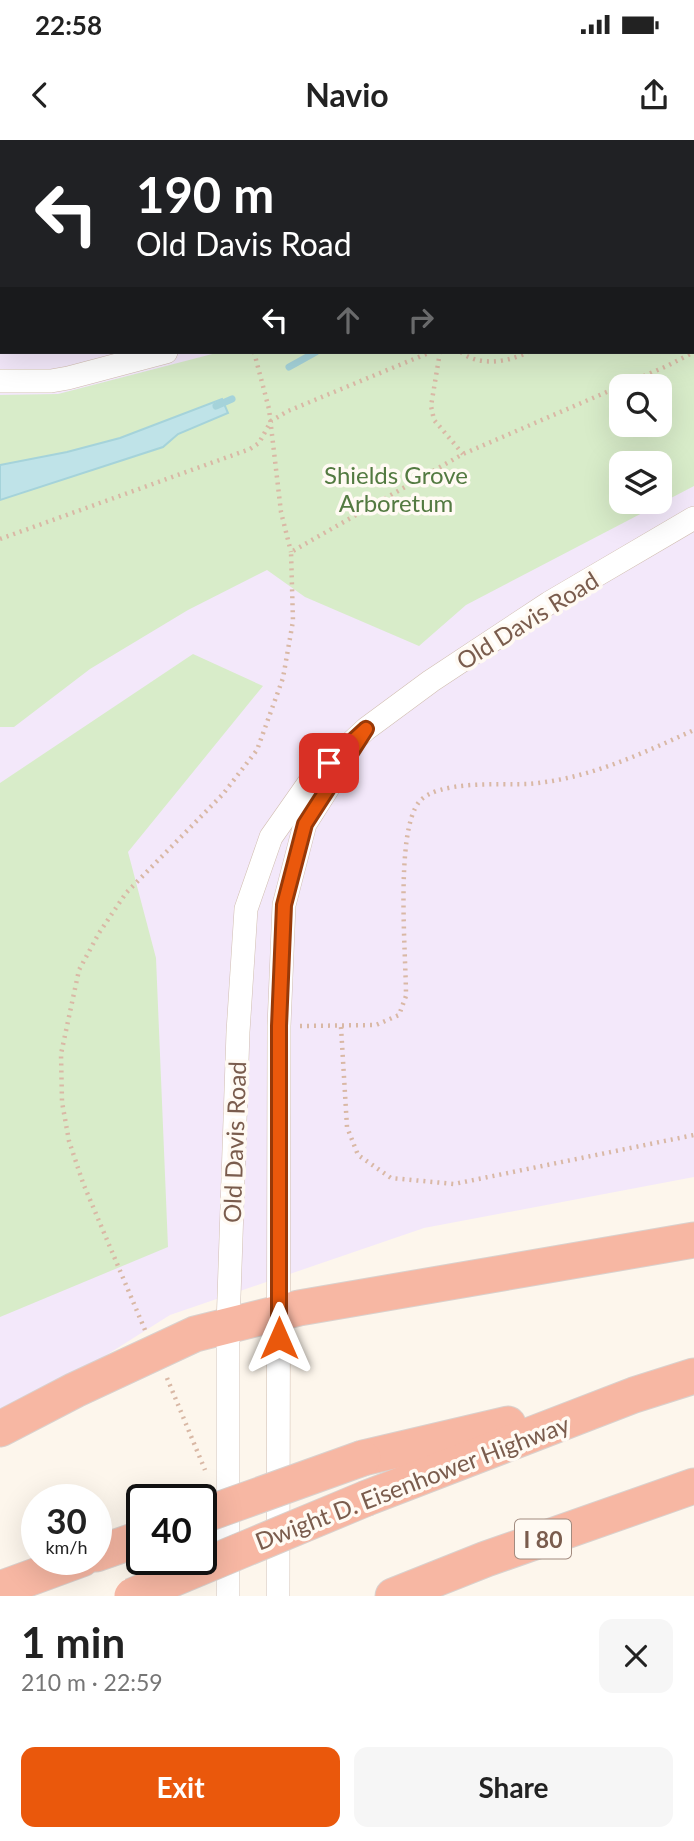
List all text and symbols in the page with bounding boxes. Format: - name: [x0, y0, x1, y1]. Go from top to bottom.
- text: 22:58: [35, 9, 102, 41]
- text: Navio: [305, 75, 389, 114]
- icon: back: [21, 76, 59, 114]
- icon: share: [635, 76, 673, 114]
- text: 190 m: [136, 165, 274, 223]
- icon: left: [21, 168, 112, 259]
- text: Old Davis Road: [136, 224, 352, 263]
- icon: left: [256, 301, 294, 339]
- icon: ahead: [329, 301, 367, 339]
- icon: right: [402, 301, 440, 339]
- map controls: [609, 374, 672, 514]
- button: search: [609, 374, 672, 437]
- button: layers: [609, 451, 672, 514]
- park label: Shields Grove Arboretum: [324, 460, 468, 517]
- street label: Old Davis Road: [451, 565, 603, 675]
- pin: [299, 733, 359, 793]
- icon: arrive: [310, 744, 348, 782]
- street label: Old Davis Road: [217, 1061, 251, 1223]
- position arrow: [242, 1301, 316, 1375]
- street label: Dwight D. Eisenhower Highway: [251, 1408, 574, 1555]
- speed limit sign: 40: [126, 1484, 217, 1575]
- text: 30: [46, 1499, 87, 1541]
- road number: I 80: [515, 1520, 571, 1558]
- text: km/h: [45, 1536, 88, 1558]
- text: 1 min: [21, 1617, 125, 1667]
- button: close: [599, 1619, 673, 1693]
- text: 210 m · 22:59: [21, 1668, 163, 1696]
- button: Exit: [21, 1747, 340, 1827]
- button: Share: [354, 1747, 673, 1827]

